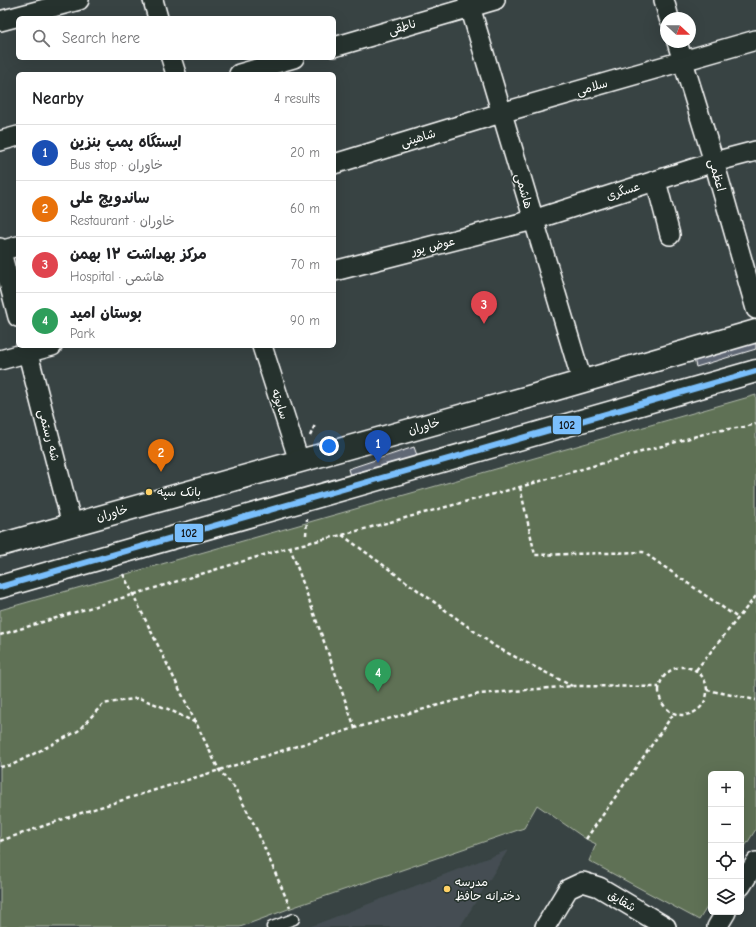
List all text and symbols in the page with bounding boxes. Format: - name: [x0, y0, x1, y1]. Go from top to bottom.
- north arrow: [660, 12, 696, 48]
- search box: [16, 16, 336, 60]
- street label: ناطقی: [387, 16, 418, 39]
- icon: search: [30, 27, 52, 49]
- text: Search here: [62, 29, 140, 47]
- street label: سلامی: [575, 76, 610, 99]
- text: Nearby: [32, 89, 83, 108]
- text: 4 results: [274, 91, 320, 106]
- street label: شاهینی: [399, 126, 437, 151]
- text: ایستگاه پمپ بنزین: [70, 133, 181, 151]
- text: 1: [42, 145, 48, 160]
- text: 20 m: [290, 145, 320, 160]
- text: Bus stop · خاوران: [70, 157, 163, 172]
- street label: اعظمی: [705, 157, 728, 193]
- street label: هاشمی: [511, 172, 536, 211]
- street label: عسگری: [604, 179, 642, 203]
- text: ساندویچ علی: [70, 189, 149, 207]
- text: 2: [42, 201, 48, 216]
- text: 60 m: [290, 201, 320, 216]
- text: Restaurant · خاوران: [70, 213, 175, 228]
- street label: عوض پور: [409, 234, 456, 259]
- text: مرکز بهداشت ۱۲ بهمن: [70, 245, 207, 263]
- text: 3: [42, 257, 48, 272]
- text: 70 m: [291, 257, 320, 272]
- text: Hospital · هاشمی: [70, 269, 164, 284]
- pin: 3: [471, 291, 497, 324]
- text: بوستان امید: [70, 304, 142, 322]
- text: 4: [42, 313, 48, 328]
- text: 90 m: [290, 313, 320, 328]
- text: Park: [70, 326, 95, 341]
- street label: سابوته: [268, 387, 291, 421]
- street label: شه رستمی: [34, 408, 63, 463]
- street label: خاوران: [407, 415, 442, 438]
- line badge: 102: [552, 415, 582, 435]
- text: 102: [559, 419, 576, 432]
- pin: 1: [365, 430, 391, 463]
- your location: [319, 436, 339, 456]
- pin: 2: [148, 439, 174, 472]
- place label: بانک سپه: [157, 485, 201, 500]
- marker: بانک سپه: [144, 487, 154, 497]
- street label: خاوران: [95, 502, 130, 525]
- line badge: 102: [174, 523, 204, 543]
- text: 102: [181, 527, 198, 540]
- pin: 4: [365, 659, 391, 692]
- map controls: [708, 771, 744, 915]
- button: +: [708, 771, 744, 807]
- button: −: [708, 807, 744, 843]
- button: locate: [708, 843, 744, 879]
- place label: مدرسه دخترانه حافظ: [455, 875, 521, 903]
- button: layers: [708, 879, 744, 915]
- marker: مدرسه دخترانه حافظ: [442, 884, 452, 894]
- street label: شقایق: [606, 887, 638, 915]

